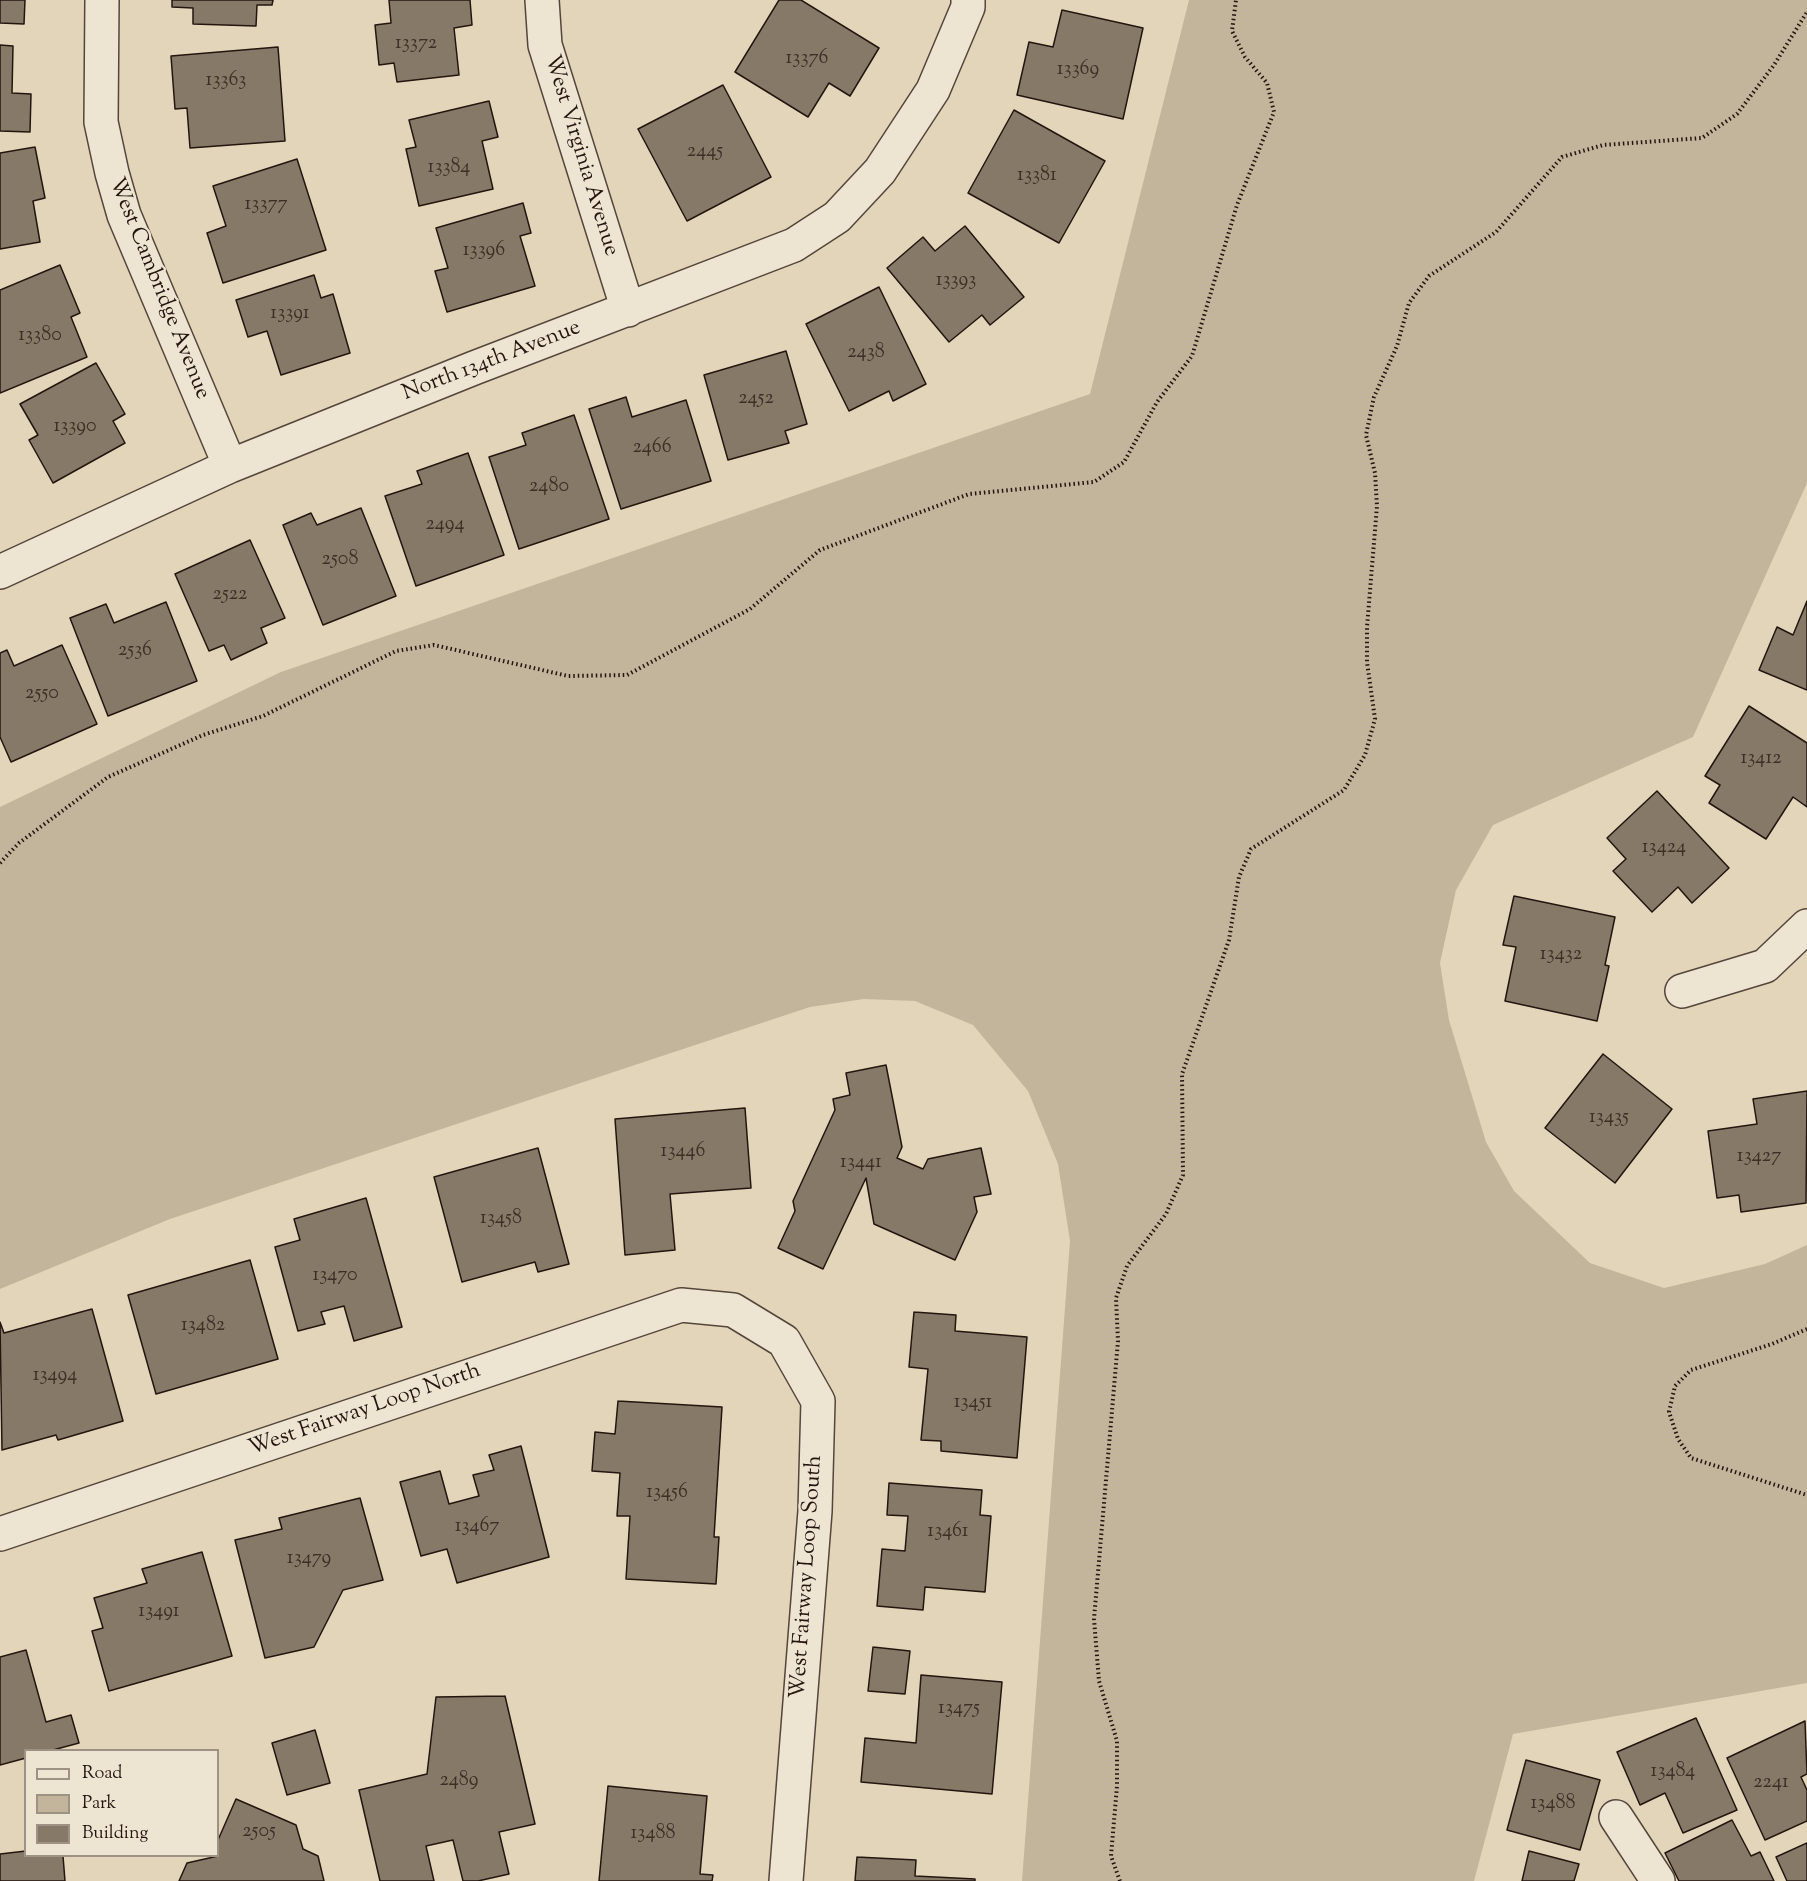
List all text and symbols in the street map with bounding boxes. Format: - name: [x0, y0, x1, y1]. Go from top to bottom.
- house number: 13372: [395, 33, 437, 57]
- house number: 13376: [786, 48, 828, 72]
- street label: West Virginia Avenue: [537, 52, 623, 260]
- house number: 13369: [1057, 59, 1099, 83]
- house number: 13363: [206, 70, 246, 94]
- house number: 2445: [687, 141, 723, 165]
- house number: 13384: [428, 157, 470, 181]
- house number: 13381: [1017, 165, 1057, 189]
- street label: West Cambridge Avenue: [101, 174, 215, 404]
- house number: 13377: [245, 194, 287, 218]
- house number: 13396: [463, 240, 505, 264]
- house number: 13393: [936, 270, 976, 294]
- house number: 13391: [270, 303, 310, 327]
- street label: North 134th Avenue: [399, 316, 585, 408]
- house number: 13380: [18, 325, 62, 349]
- house number: 2438: [847, 342, 885, 366]
- house number: 2452: [738, 388, 774, 412]
- house number: 13390: [53, 416, 97, 440]
- house number: 2466: [632, 437, 672, 461]
- house number: 2480: [529, 476, 569, 500]
- house number: 2494: [425, 514, 465, 538]
- house number: 2508: [322, 549, 358, 573]
- house number: 2522: [213, 584, 247, 608]
- house number: 2536: [118, 640, 152, 664]
- house number: 2550: [25, 683, 59, 707]
- house number: 13412: [1740, 748, 1782, 772]
- house number: 13424: [1642, 837, 1686, 861]
- house number: 13432: [1540, 944, 1582, 968]
- house number: 13435: [1589, 1107, 1629, 1131]
- house number: 13446: [661, 1141, 705, 1165]
- house number: 13427: [1737, 1146, 1781, 1170]
- house number: 13441: [840, 1152, 882, 1176]
- house number: 13458: [480, 1208, 522, 1232]
- house number: 13470: [312, 1265, 358, 1289]
- house number: 13482: [181, 1315, 225, 1339]
- street label: West Fairway Loop North: [245, 1359, 485, 1463]
- house number: 13494: [33, 1365, 77, 1389]
- house number: 13451: [954, 1392, 992, 1416]
- street label: West Fairway Loop South: [786, 1454, 830, 1700]
- house number: 13456: [646, 1482, 688, 1506]
- house number: 13467: [455, 1516, 499, 1540]
- house number: 13461: [927, 1521, 969, 1545]
- house number: 13479: [287, 1548, 331, 1572]
- house number: 13491: [138, 1601, 180, 1625]
- house number: 13475: [938, 1698, 980, 1722]
- legend: [24, 1749, 219, 1857]
- text: Road: [82, 1761, 122, 1787]
- house number: 13484: [1651, 1761, 1695, 1785]
- house number: 2489: [439, 1770, 479, 1794]
- house number: 2241: [1753, 1772, 1789, 1796]
- text: Park: [82, 1791, 116, 1817]
- house number: 13488: [1531, 1793, 1575, 1817]
- text: Building: [82, 1821, 148, 1847]
- house number: 2505: [242, 1821, 276, 1845]
- house number: 13488: [631, 1823, 675, 1847]

